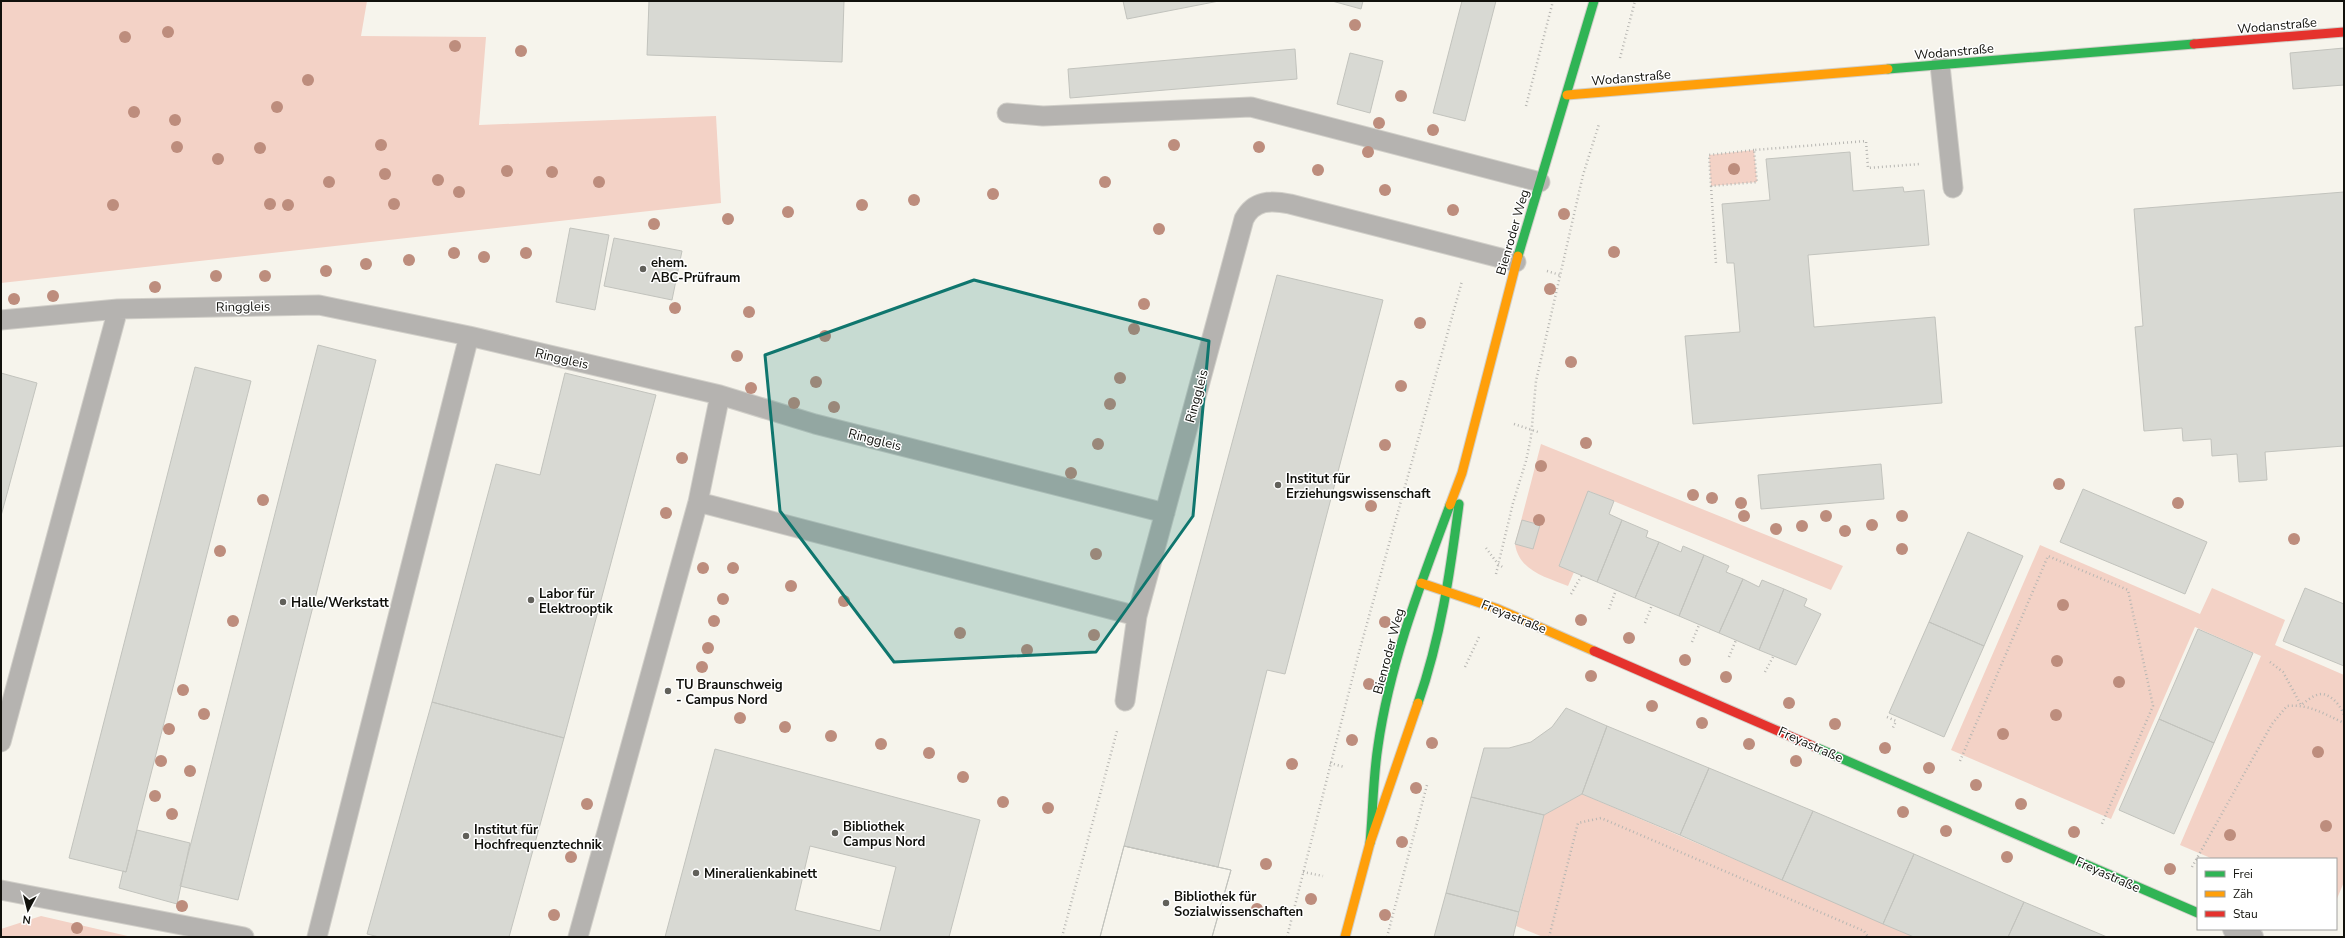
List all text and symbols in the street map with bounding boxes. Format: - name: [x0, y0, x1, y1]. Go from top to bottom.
- street label: Wodanstraße: [2237, 14, 2318, 38]
- street label: Wodanstraße: [1914, 40, 1995, 64]
- street label: Wodanstraße: [1591, 66, 1672, 90]
- street label: Bienroder Weg: [1492, 187, 1534, 277]
- place label: ehem. ABC-Prüfraum: [651, 254, 740, 287]
- marker: ehem. ABC-Prüfraum: [638, 264, 648, 274]
- street label: Ringgleis: [216, 298, 270, 316]
- street label: Ringgleis: [533, 344, 590, 374]
- street label: Ringgleis: [1181, 368, 1213, 425]
- street label: Ringgleis: [846, 425, 903, 455]
- place label: Institut für Erziehungswissenschaft: [1286, 470, 1432, 503]
- marker: Institut für Erziehungswissenschaft: [1273, 480, 1283, 490]
- place label: Labor für Elektrooptik: [539, 585, 614, 618]
- place label: Halle/Werkstatt: [291, 594, 390, 612]
- marker: Labor für Elektrooptik: [526, 595, 536, 605]
- street label: Freyastraße: [1478, 596, 1549, 638]
- marker: Halle/Werkstatt: [278, 597, 288, 607]
- street label: Bienroder Weg: [1369, 606, 1409, 696]
- place label: TU Braunschweig - Campus Nord: [676, 676, 783, 709]
- marker: TU Braunschweig - Campus Nord: [663, 686, 673, 696]
- street label: Freyastraße: [1775, 723, 1846, 767]
- place label: Bibliothek Campus Nord: [843, 818, 925, 851]
- place label: Institut für Hochfrequenztechnik: [474, 821, 603, 854]
- marker: Bibliothek Campus Nord: [830, 828, 840, 838]
- marker: Institut für Hochfrequenztechnik: [461, 831, 471, 841]
- street label: Freyastraße: [2072, 853, 2143, 897]
- legend: [2197, 858, 2337, 930]
- place label: Mineralienkabinett: [704, 865, 818, 883]
- text: Frei: [2233, 866, 2253, 882]
- marker: Mineralienkabinett: [691, 868, 701, 878]
- text: Zäh: [2233, 886, 2253, 902]
- place label: Bibliothek für Sozialwissenschaften: [1174, 888, 1303, 921]
- north arrow: [8, 890, 48, 930]
- marker: Bibliothek für Sozialwissenschaften: [1161, 898, 1171, 908]
- text: Stau: [2233, 906, 2258, 922]
- text: N: [22, 911, 32, 927]

